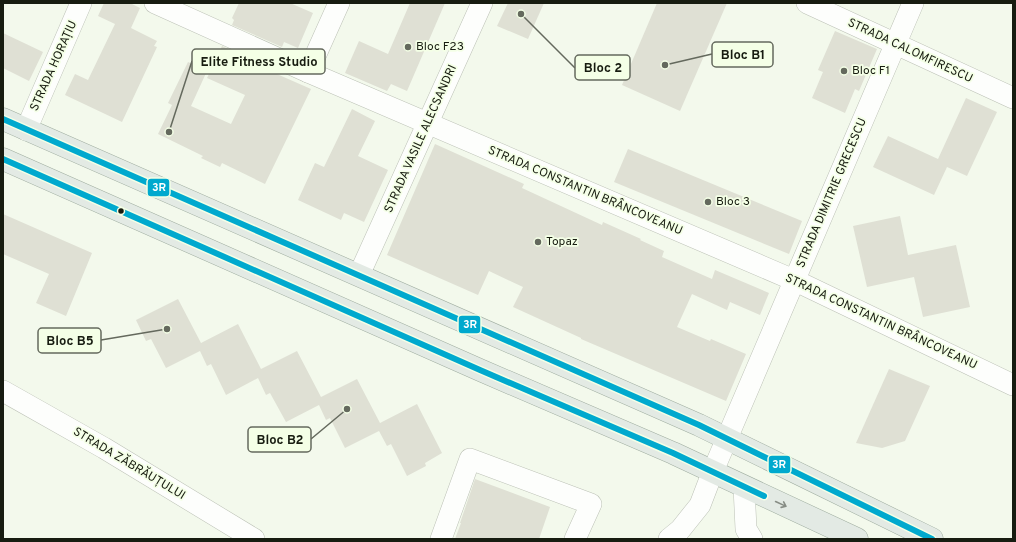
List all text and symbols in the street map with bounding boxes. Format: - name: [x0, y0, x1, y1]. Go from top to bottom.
- street label: STRADA CALOMFIRESCU: [845, 15, 975, 87]
- street label: STRADA HORAȚIU: [27, 18, 81, 114]
- place label: Bloc F23: [416, 39, 464, 55]
- marker: Bloc F23: [403, 42, 413, 52]
- callout: Bloc B1: [712, 42, 773, 67]
- text: Bloc B1: [721, 48, 765, 64]
- callout: Elite Fitness Studio: [192, 49, 325, 74]
- text: Elite Fitness Studio: [201, 55, 318, 71]
- callout: Bloc 2: [575, 55, 630, 80]
- text: Bloc 2: [584, 61, 622, 77]
- street label: STRADA VASILE ALECSANDRI: [381, 62, 461, 216]
- place label: Bloc F1: [852, 63, 890, 79]
- marker: Bloc F1: [839, 66, 849, 76]
- street label: STRADA DIMITRIE GRECESCU: [793, 116, 871, 270]
- street label: STRADA CONSTANTIN BRÂNCOVEANU: [485, 143, 685, 239]
- line badge: 3R: [147, 178, 170, 197]
- text: 3R: [152, 181, 166, 195]
- place label: Bloc 3: [716, 194, 750, 210]
- marker: Bloc 3: [703, 197, 713, 207]
- unlabelled marker: [116, 206, 126, 216]
- place label: Topaz: [546, 234, 578, 250]
- marker: Topaz: [533, 237, 543, 247]
- street label: STRADA CONSTANTIN BRÂNCOVEANU: [782, 270, 980, 374]
- line badge: 3R: [458, 315, 481, 334]
- text: 3R: [463, 318, 477, 332]
- callout: Bloc B5: [38, 328, 101, 353]
- text: Bloc B5: [46, 334, 94, 350]
- street label: STRADA ZĂBRĂUȚULUI: [70, 424, 188, 504]
- callout: Bloc B2: [248, 427, 311, 452]
- text: Bloc B2: [256, 433, 304, 449]
- line badge: 3R: [768, 455, 791, 474]
- text: 3R: [772, 458, 786, 472]
- one-way arrow: [775, 501, 787, 508]

